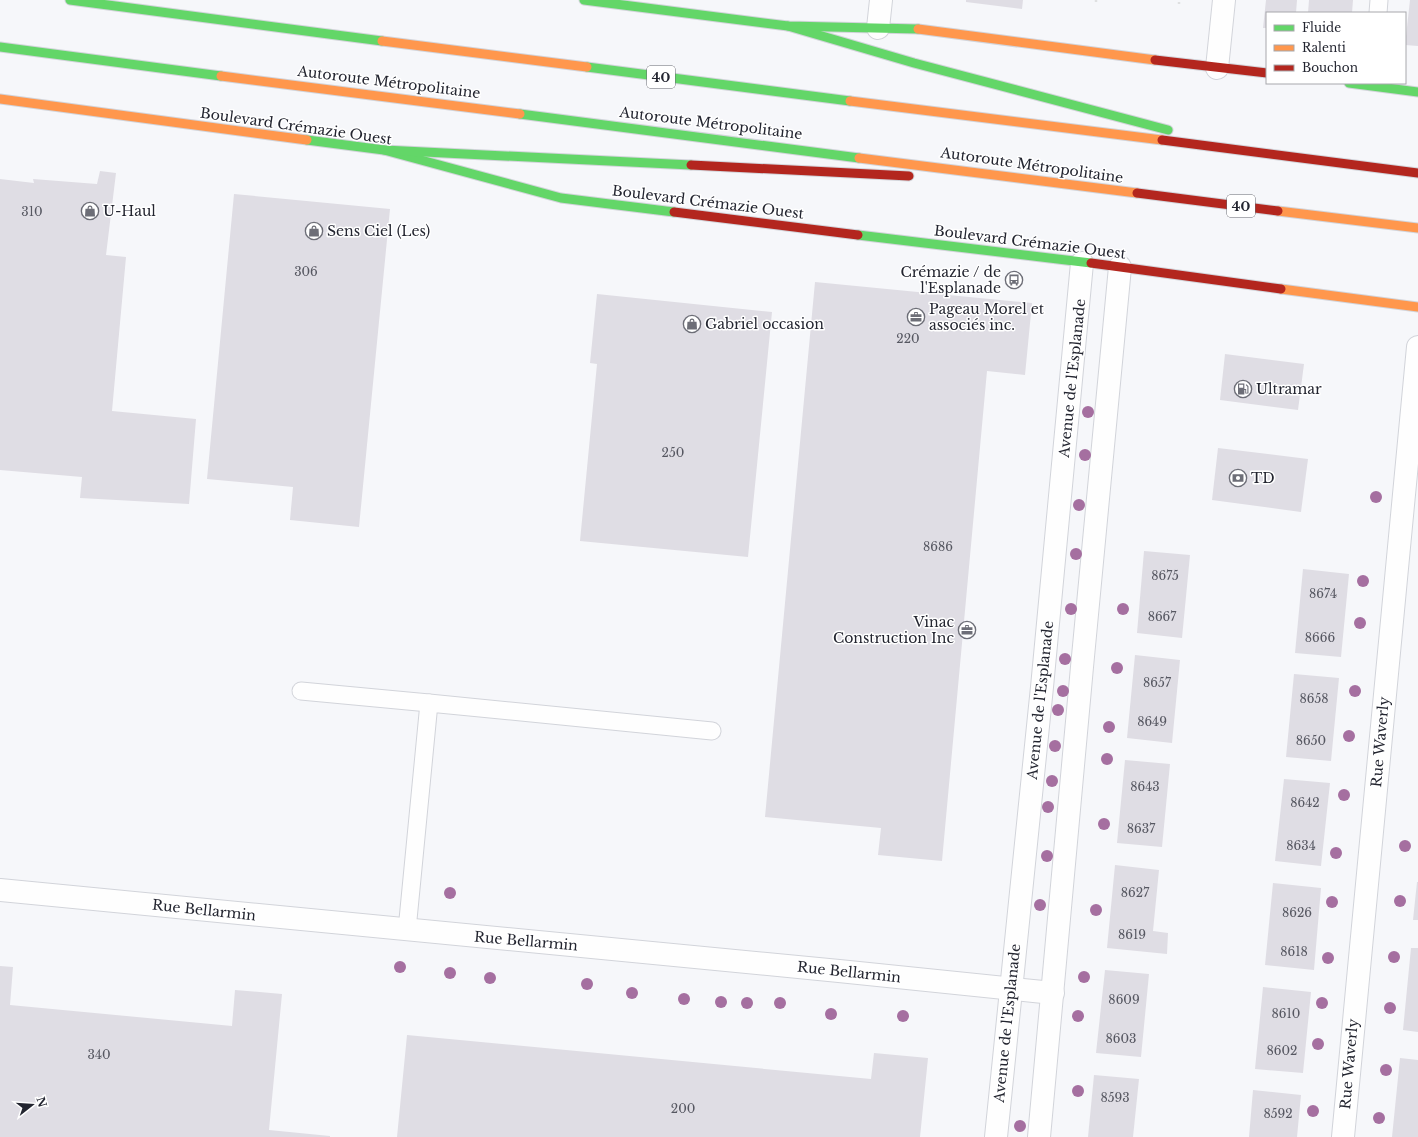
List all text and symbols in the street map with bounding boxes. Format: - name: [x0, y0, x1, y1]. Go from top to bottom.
- legend: [1266, 12, 1406, 84]
- text: Fluide: [1302, 20, 1341, 35]
- text: Ralenti: [1302, 40, 1346, 55]
- text: Bouchon: [1302, 60, 1358, 75]
- street label: Autoroute Métropolitaine: [295, 62, 482, 102]
- road number: 40: [647, 66, 675, 88]
- street label: Autoroute Métropolitaine: [617, 103, 804, 143]
- street label: Boulevard Crémazie Ouest: [199, 104, 394, 148]
- street label: Autoroute Métropolitaine: [939, 143, 1124, 187]
- street label: Boulevard Crémazie Ouest: [611, 181, 806, 223]
- road number: 40: [1227, 195, 1255, 217]
- shop icon: U-Haul: [80, 201, 100, 221]
- place label: U-Haul: [103, 202, 156, 220]
- house number: 310: [21, 204, 43, 219]
- shop icon: Sens Ciel (Les): [304, 221, 324, 241]
- street label: Boulevard Crémazie Ouest: [933, 221, 1128, 263]
- place label: Sens Ciel (Les): [327, 222, 430, 240]
- place label: Crémazie / de l'Esplanade: [900, 263, 1001, 297]
- house number: 306: [294, 264, 318, 279]
- bus stop icon: Crémazie / de l'Esplanade: [1004, 270, 1024, 290]
- street label: Avenue de l'Esplanade: [1055, 298, 1089, 459]
- place label: Pageau Morel et associés inc.: [929, 300, 1045, 334]
- office icon: Pageau Morel et associés inc.: [906, 307, 926, 327]
- shop icon: Gabriel occasion: [682, 314, 702, 334]
- place label: Gabriel occasion: [705, 315, 824, 333]
- house number: 220: [896, 331, 920, 346]
- fuel station icon: Ultramar: [1233, 379, 1253, 399]
- place label: Ultramar: [1256, 380, 1322, 398]
- house number: 250: [662, 445, 684, 460]
- bank icon: TD: [1228, 468, 1248, 488]
- place label: TD: [1251, 469, 1275, 487]
- house number: 8686: [923, 539, 953, 554]
- house number: 8675: [1151, 568, 1179, 583]
- house number: 8674: [1309, 586, 1337, 601]
- house number: 8667: [1148, 609, 1177, 624]
- place label: Vinac Construction Inc: [833, 613, 954, 647]
- office icon: Vinac Construction Inc: [957, 620, 977, 640]
- street label: Avenue de l'Esplanade: [1023, 620, 1057, 781]
- house number: 8666: [1305, 630, 1335, 645]
- house number: 8657: [1143, 675, 1172, 690]
- house number: 8658: [1299, 691, 1329, 706]
- street label: Rue Waverly: [1367, 696, 1393, 788]
- house number: 8649: [1137, 714, 1167, 729]
- house number: 8650: [1296, 733, 1326, 748]
- house number: 8643: [1130, 779, 1160, 794]
- house number: 8642: [1290, 795, 1320, 810]
- house number: 8637: [1127, 821, 1156, 836]
- house number: 8634: [1286, 838, 1316, 853]
- house number: 8627: [1121, 885, 1150, 900]
- street label: Rue Bellarmin: [151, 896, 257, 924]
- house number: 8626: [1282, 905, 1312, 920]
- street label: Rue Bellarmin: [473, 927, 579, 955]
- house number: 8619: [1118, 927, 1146, 942]
- street label: Avenue de l'Esplanade: [990, 943, 1024, 1104]
- house number: 8618: [1280, 944, 1308, 959]
- street label: Rue Bellarmin: [796, 958, 902, 986]
- house number: 8609: [1108, 992, 1140, 1007]
- house number: 8610: [1272, 1006, 1300, 1021]
- street label: Rue Waverly: [1336, 1018, 1362, 1110]
- house number: 8603: [1106, 1031, 1136, 1046]
- house number: 8602: [1267, 1043, 1297, 1058]
- house number: 340: [88, 1047, 110, 1062]
- north arrow: [12, 1085, 52, 1125]
- house number: 8593: [1100, 1090, 1130, 1105]
- text: N: [33, 1095, 50, 1110]
- house number: 200: [671, 1101, 695, 1116]
- house number: 8592: [1263, 1106, 1293, 1121]

